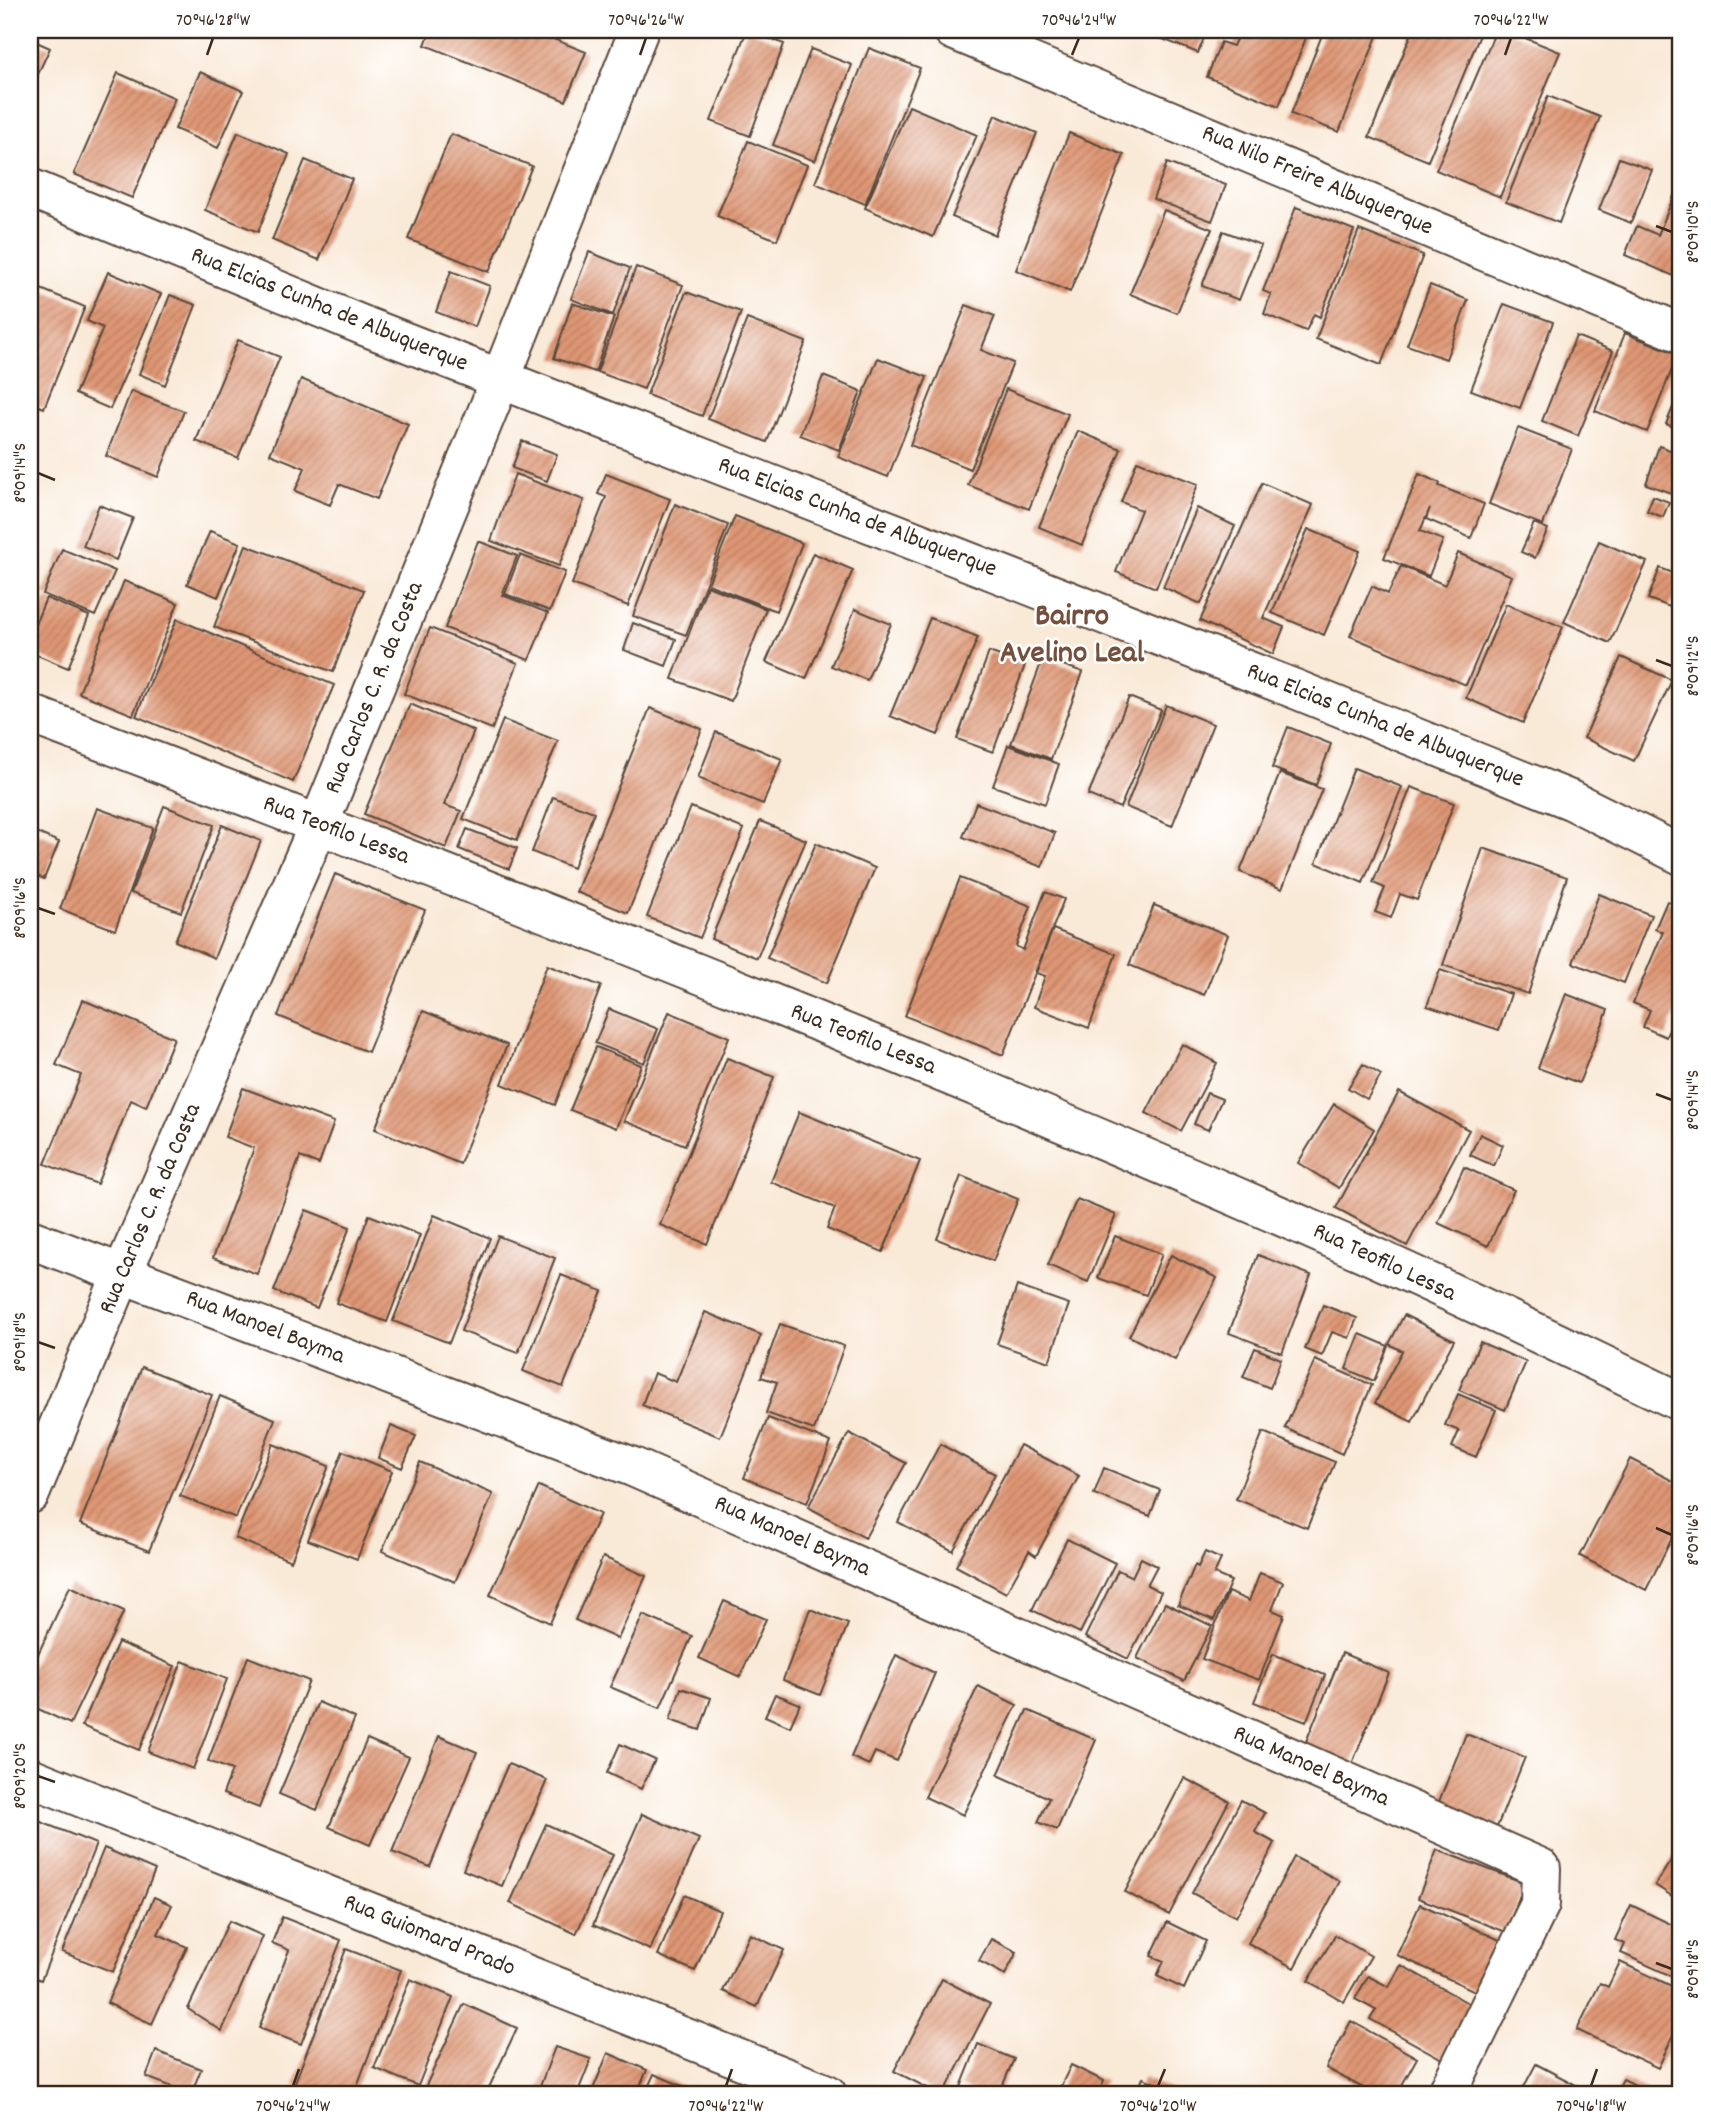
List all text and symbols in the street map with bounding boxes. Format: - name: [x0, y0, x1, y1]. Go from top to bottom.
- text: 70°46'28"W: [176, 9, 251, 34]
- text: 70°46'26"W: [608, 9, 685, 34]
- text: 70°46'24"W: [1042, 9, 1117, 34]
- text: 70°46'22"W: [1474, 9, 1549, 34]
- street label: Rua Nilo Freire Albuquerque: [1196, 117, 1438, 245]
- text: 8°09'10"S: [1682, 201, 1707, 263]
- street label: Rua Elcias Cunha de Albuquerque: [185, 239, 473, 381]
- text: 8°09'14"S: [9, 443, 34, 503]
- street label: Rua Elcias Cunha de Albuquerque: [713, 449, 1001, 587]
- street label: Rua Carlos C. R. da Costa: [317, 576, 433, 799]
- district label: Bairro Avelino Leal: [1000, 595, 1145, 678]
- text: 8°09'12"S: [1682, 636, 1707, 696]
- street label: Rua Elcias Cunha de Albuquerque: [1241, 655, 1529, 797]
- street label: Rua Teofilo Lessa: [258, 787, 415, 875]
- text: 8°09'16"S: [9, 877, 34, 939]
- street label: Rua Teofilo Lessa: [785, 995, 942, 1085]
- text: 8°09'14"S: [1682, 1070, 1707, 1130]
- street label: Rua Carlos C. R. da Costa: [91, 1098, 211, 1320]
- street label: Rua Teofilo Lessa: [1307, 1215, 1462, 1311]
- street label: Rua Manoel Bayma: [181, 1282, 350, 1374]
- text: 8°09'18"S: [9, 1312, 34, 1372]
- street label: Rua Manoel Bayma: [708, 1487, 876, 1587]
- text: 8°09'16"S: [1682, 1504, 1707, 1566]
- street label: Rua Manoel Bayma: [1227, 1717, 1395, 1817]
- text: 8°09'20"S: [9, 1743, 34, 1809]
- street label: Rua Guiomard Prado: [338, 1886, 520, 1986]
- text: 8°09'18"S: [1682, 1939, 1707, 1999]
- text: 70°46'24"W: [256, 2095, 331, 2120]
- text: 70°46'22"W: [689, 2095, 764, 2120]
- text: 70°46'20"W: [1120, 2095, 1197, 2120]
- text: 70°46'18"W: [1556, 2095, 1627, 2120]

